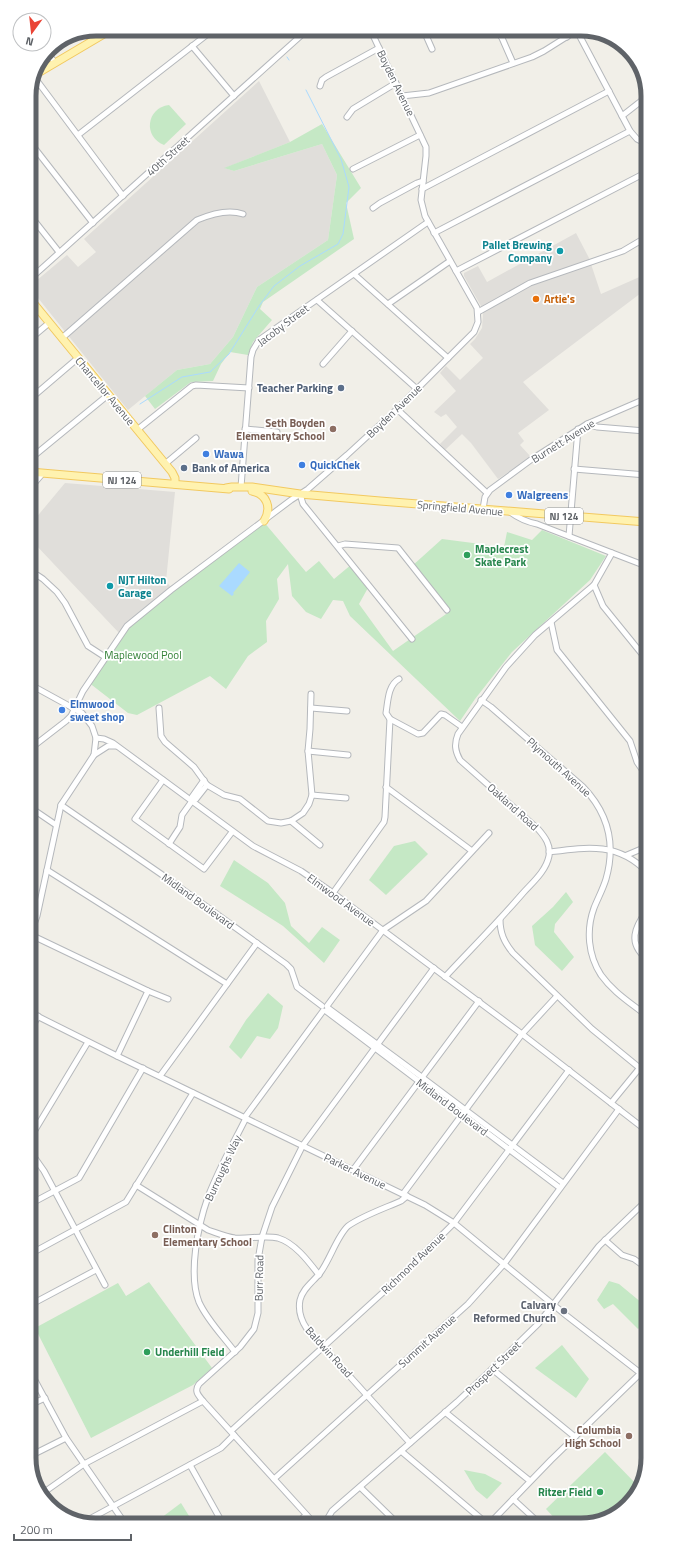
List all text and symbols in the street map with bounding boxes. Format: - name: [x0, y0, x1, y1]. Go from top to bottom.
- north arrow: [12, 12, 52, 52]
- text: N: [24, 33, 35, 50]
- street label: Boyden Avenue: [373, 47, 419, 119]
- street label: 40th Street: [143, 132, 193, 180]
- place label: Pallet Brewing Company: [482, 237, 552, 266]
- marker: Pallet Brewing Company: [555, 246, 565, 256]
- place label: Artie's: [544, 291, 575, 307]
- marker: Artie's: [531, 294, 541, 304]
- street label: Jacoby Street: [254, 300, 312, 350]
- street label: Chancellor Avenue: [72, 353, 139, 429]
- place label: Teacher Parking: [257, 380, 333, 396]
- street label: Boyden Avenue: [363, 380, 426, 442]
- marker: Teacher Parking: [336, 383, 346, 393]
- place label: Seth Boyden Elementary School: [236, 415, 325, 444]
- street label: Burnett Avenue: [528, 415, 598, 467]
- marker: Seth Boyden Elementary School: [328, 424, 338, 434]
- place label: Wawa: [214, 446, 244, 462]
- marker: Wawa: [201, 449, 211, 459]
- place label: QuickChek: [310, 457, 360, 473]
- place label: Bank of America: [192, 460, 270, 476]
- marker: QuickChek: [297, 460, 307, 470]
- marker: Bank of America: [179, 463, 189, 473]
- road number: NJ 124: [103, 472, 141, 488]
- place label: Walgreens: [517, 487, 568, 503]
- marker: Walgreens: [504, 490, 514, 500]
- street label: Springfield Avenue: [416, 496, 504, 520]
- road number: NJ 124: [545, 508, 583, 524]
- place label: Maplecrest Skate Park: [475, 541, 528, 570]
- marker: Maplecrest Skate Park: [462, 550, 472, 560]
- place label: NJT Hilton Garage: [118, 572, 166, 601]
- marker: NJT Hilton Garage: [105, 581, 115, 591]
- park label: Maplewood Pool: [104, 647, 182, 663]
- place label: Elmwood sweet shop: [70, 696, 124, 725]
- marker: Elmwood sweet shop: [57, 705, 67, 715]
- street label: Plymouth Avenue: [523, 734, 595, 801]
- street label: Oakland Road: [484, 780, 542, 834]
- street label: Midland Boulevard: [158, 869, 238, 933]
- street label: Elmwood Avenue: [304, 870, 379, 930]
- street label: Midland Boulevard: [413, 1075, 491, 1139]
- street label: Burroughs Way: [201, 1132, 246, 1204]
- street label: Parker Avenue: [321, 1149, 389, 1193]
- place label: Clinton Elementary School: [163, 1221, 252, 1250]
- street label: Richmond Avenue: [377, 1228, 449, 1298]
- marker: Clinton Elementary School: [150, 1230, 160, 1240]
- street label: Burr Road: [251, 1254, 267, 1301]
- place label: Calvary Reformed Church: [473, 1297, 556, 1326]
- marker: Calvary Reformed Church: [559, 1306, 569, 1316]
- street label: Summit Avenue: [394, 1310, 460, 1371]
- street label: Baldwin Road: [302, 1323, 356, 1381]
- street label: Prospect Street: [462, 1337, 525, 1399]
- place label: Underhill Field: [155, 1344, 225, 1360]
- marker: Underhill Field: [142, 1347, 152, 1357]
- place label: Columbia High School: [565, 1422, 621, 1451]
- marker: Columbia High School: [624, 1431, 634, 1441]
- place label: Ritzer Field: [538, 1484, 592, 1500]
- marker: Ritzer Field: [595, 1487, 605, 1497]
- scale bar: [14, 1516, 131, 1542]
- text: 200 m: [20, 1520, 53, 1539]

